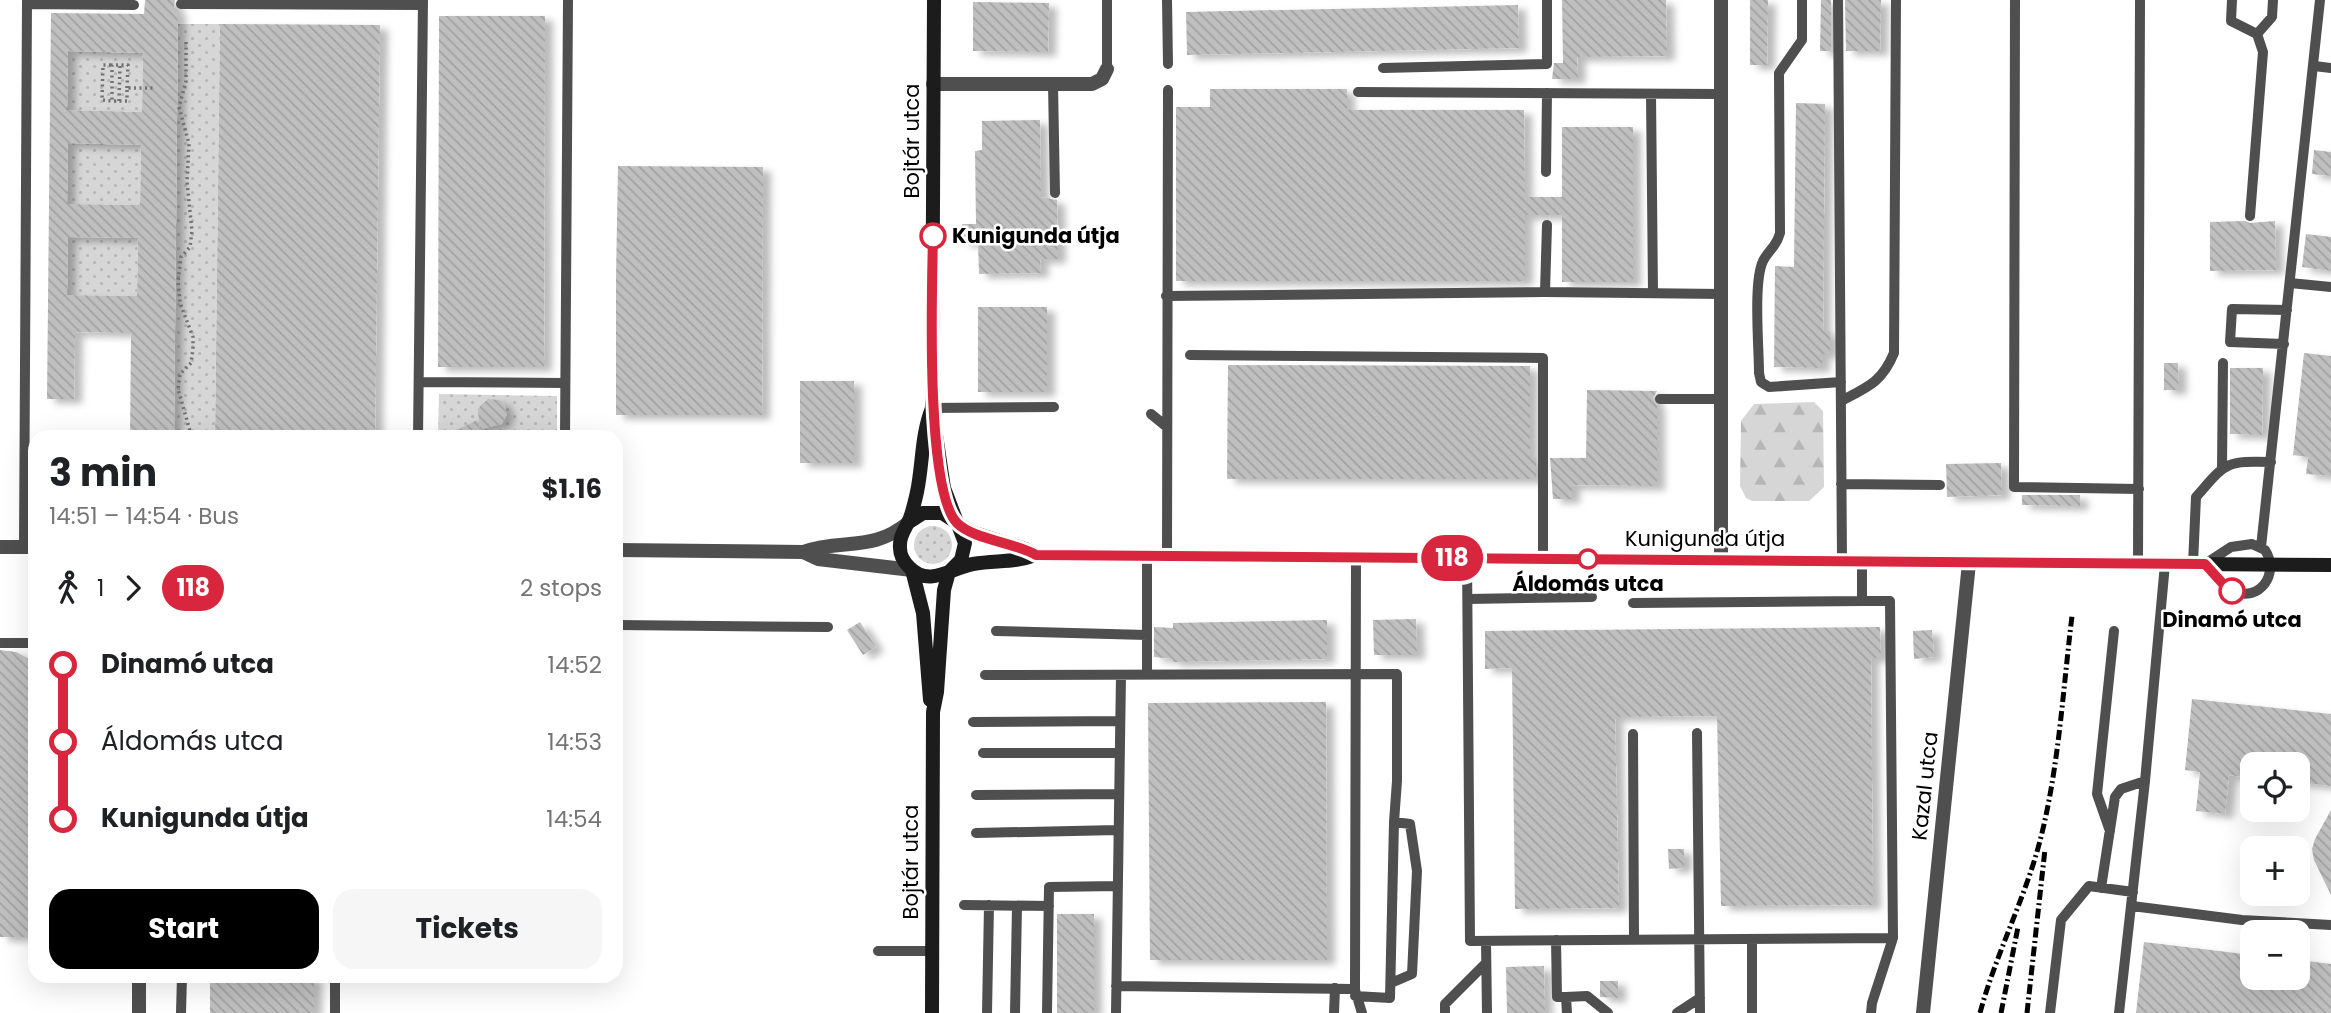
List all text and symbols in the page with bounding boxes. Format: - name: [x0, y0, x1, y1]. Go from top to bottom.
- street label: Bojtár utca: [897, 84, 926, 198]
- place label: Kunigunda útja: [952, 221, 1120, 250]
- marker: Kunigunda útja: [920, 223, 946, 249]
- text: 3 min: [49, 446, 157, 499]
- text: $1.16: [541, 471, 602, 507]
- text: 14:51 – 14:54 · Bus: [49, 500, 239, 532]
- street label: Kunigunda útja: [1625, 524, 1785, 553]
- line badge: 118: [1412, 535, 1492, 581]
- text: 118: [1435, 541, 1469, 574]
- marker: Áldomás utca: [1578, 549, 1598, 569]
- icon: walk: [49, 569, 87, 607]
- icon: forward: [114, 569, 152, 607]
- place label: Áldomás utca: [1512, 569, 1664, 598]
- text: 118: [176, 571, 210, 604]
- text: 1: [97, 572, 104, 604]
- text: 2 stops: [520, 572, 602, 604]
- marker: Dinamó utca: [2219, 578, 2245, 604]
- place label: Dinamó utca: [2162, 605, 2302, 634]
- text: Dinamó utca: [101, 646, 274, 682]
- text: 14:52: [548, 649, 602, 681]
- text: Áldomás utca: [101, 723, 283, 759]
- text: 14:53: [547, 726, 602, 758]
- street label: Kazal utca: [1904, 730, 1945, 842]
- map controls: [2240, 752, 2310, 990]
- button: locate: [2240, 752, 2310, 822]
- text: Kunigunda útja: [101, 800, 309, 836]
- text: 14:54: [546, 803, 602, 835]
- street label: Bojtár utca: [896, 805, 925, 919]
- button: +: [2240, 836, 2310, 906]
- button: Start: [49, 889, 319, 969]
- button: Tickets: [333, 889, 602, 969]
- button: −: [2240, 920, 2310, 990]

